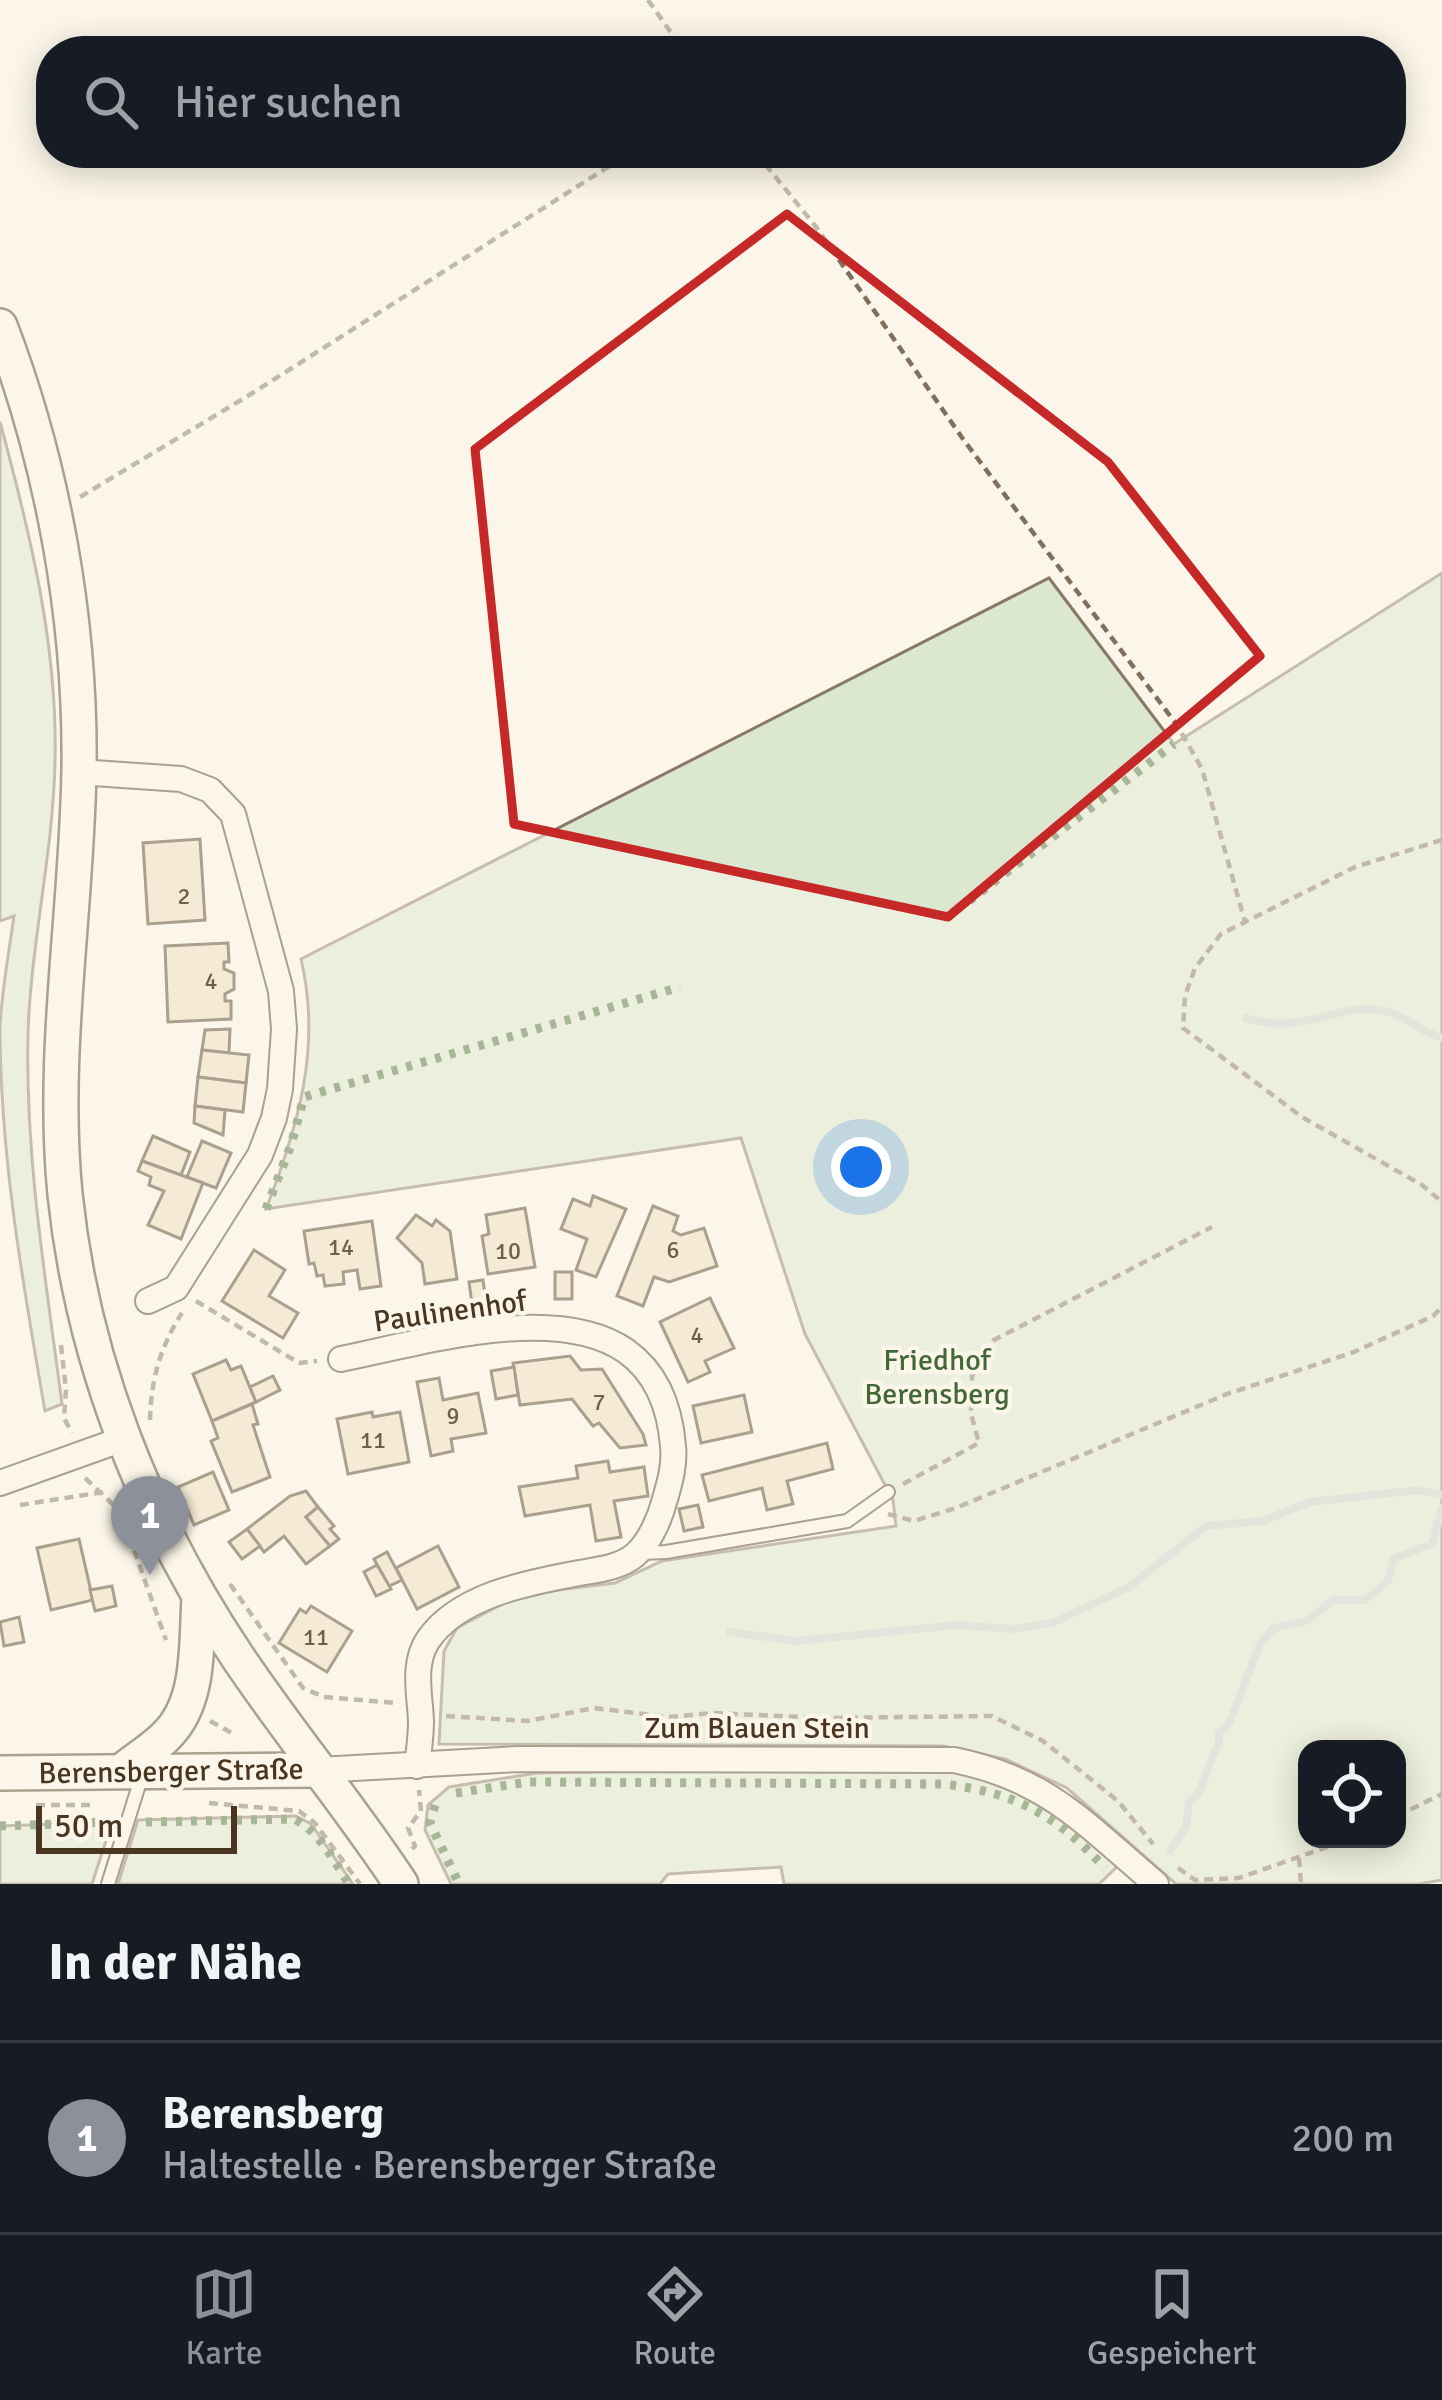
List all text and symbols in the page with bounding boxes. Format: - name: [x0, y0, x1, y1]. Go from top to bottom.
- search box: [36, 36, 1406, 168]
- icon: search: [78, 69, 144, 135]
- text: Hier suchen: [174, 75, 403, 130]
- house number: 2: [178, 881, 190, 911]
- house number: 4: [205, 966, 218, 996]
- your location: [831, 1137, 891, 1197]
- house number: 14: [328, 1232, 354, 1262]
- house number: 6: [667, 1235, 679, 1265]
- house number: 10: [495, 1236, 521, 1266]
- street label: Paulinenhof: [371, 1282, 531, 1341]
- house number: 4: [691, 1320, 704, 1350]
- park label: Friedhof Berensberg: [864, 1342, 1010, 1413]
- house number: 7: [593, 1387, 605, 1417]
- house number: 9: [447, 1401, 459, 1431]
- house number: 11: [360, 1425, 386, 1455]
- pin: 1: [111, 1476, 189, 1575]
- house number: 11: [303, 1622, 329, 1652]
- street label: Zum Blauen Stein: [644, 1710, 870, 1747]
- map controls: [1298, 1740, 1406, 1848]
- button: locate: [1298, 1740, 1406, 1848]
- street label: Berensberger Straße: [38, 1751, 304, 1792]
- scale bar: [36, 1800, 237, 1853]
- text: 50 m: [54, 1806, 123, 1847]
- text: In der Nähe: [48, 1931, 302, 1994]
- text: Berensberg: [162, 2086, 384, 2141]
- text: 1: [76, 2114, 98, 2162]
- text: 200 m: [1291, 2114, 1394, 2162]
- text: Haltestelle · Berensberger Straße: [162, 2141, 717, 2189]
- tab: Karte: [186, 2261, 263, 2374]
- tab: Route: [634, 2261, 716, 2374]
- tab: Gespeichert: [1087, 2261, 1256, 2374]

